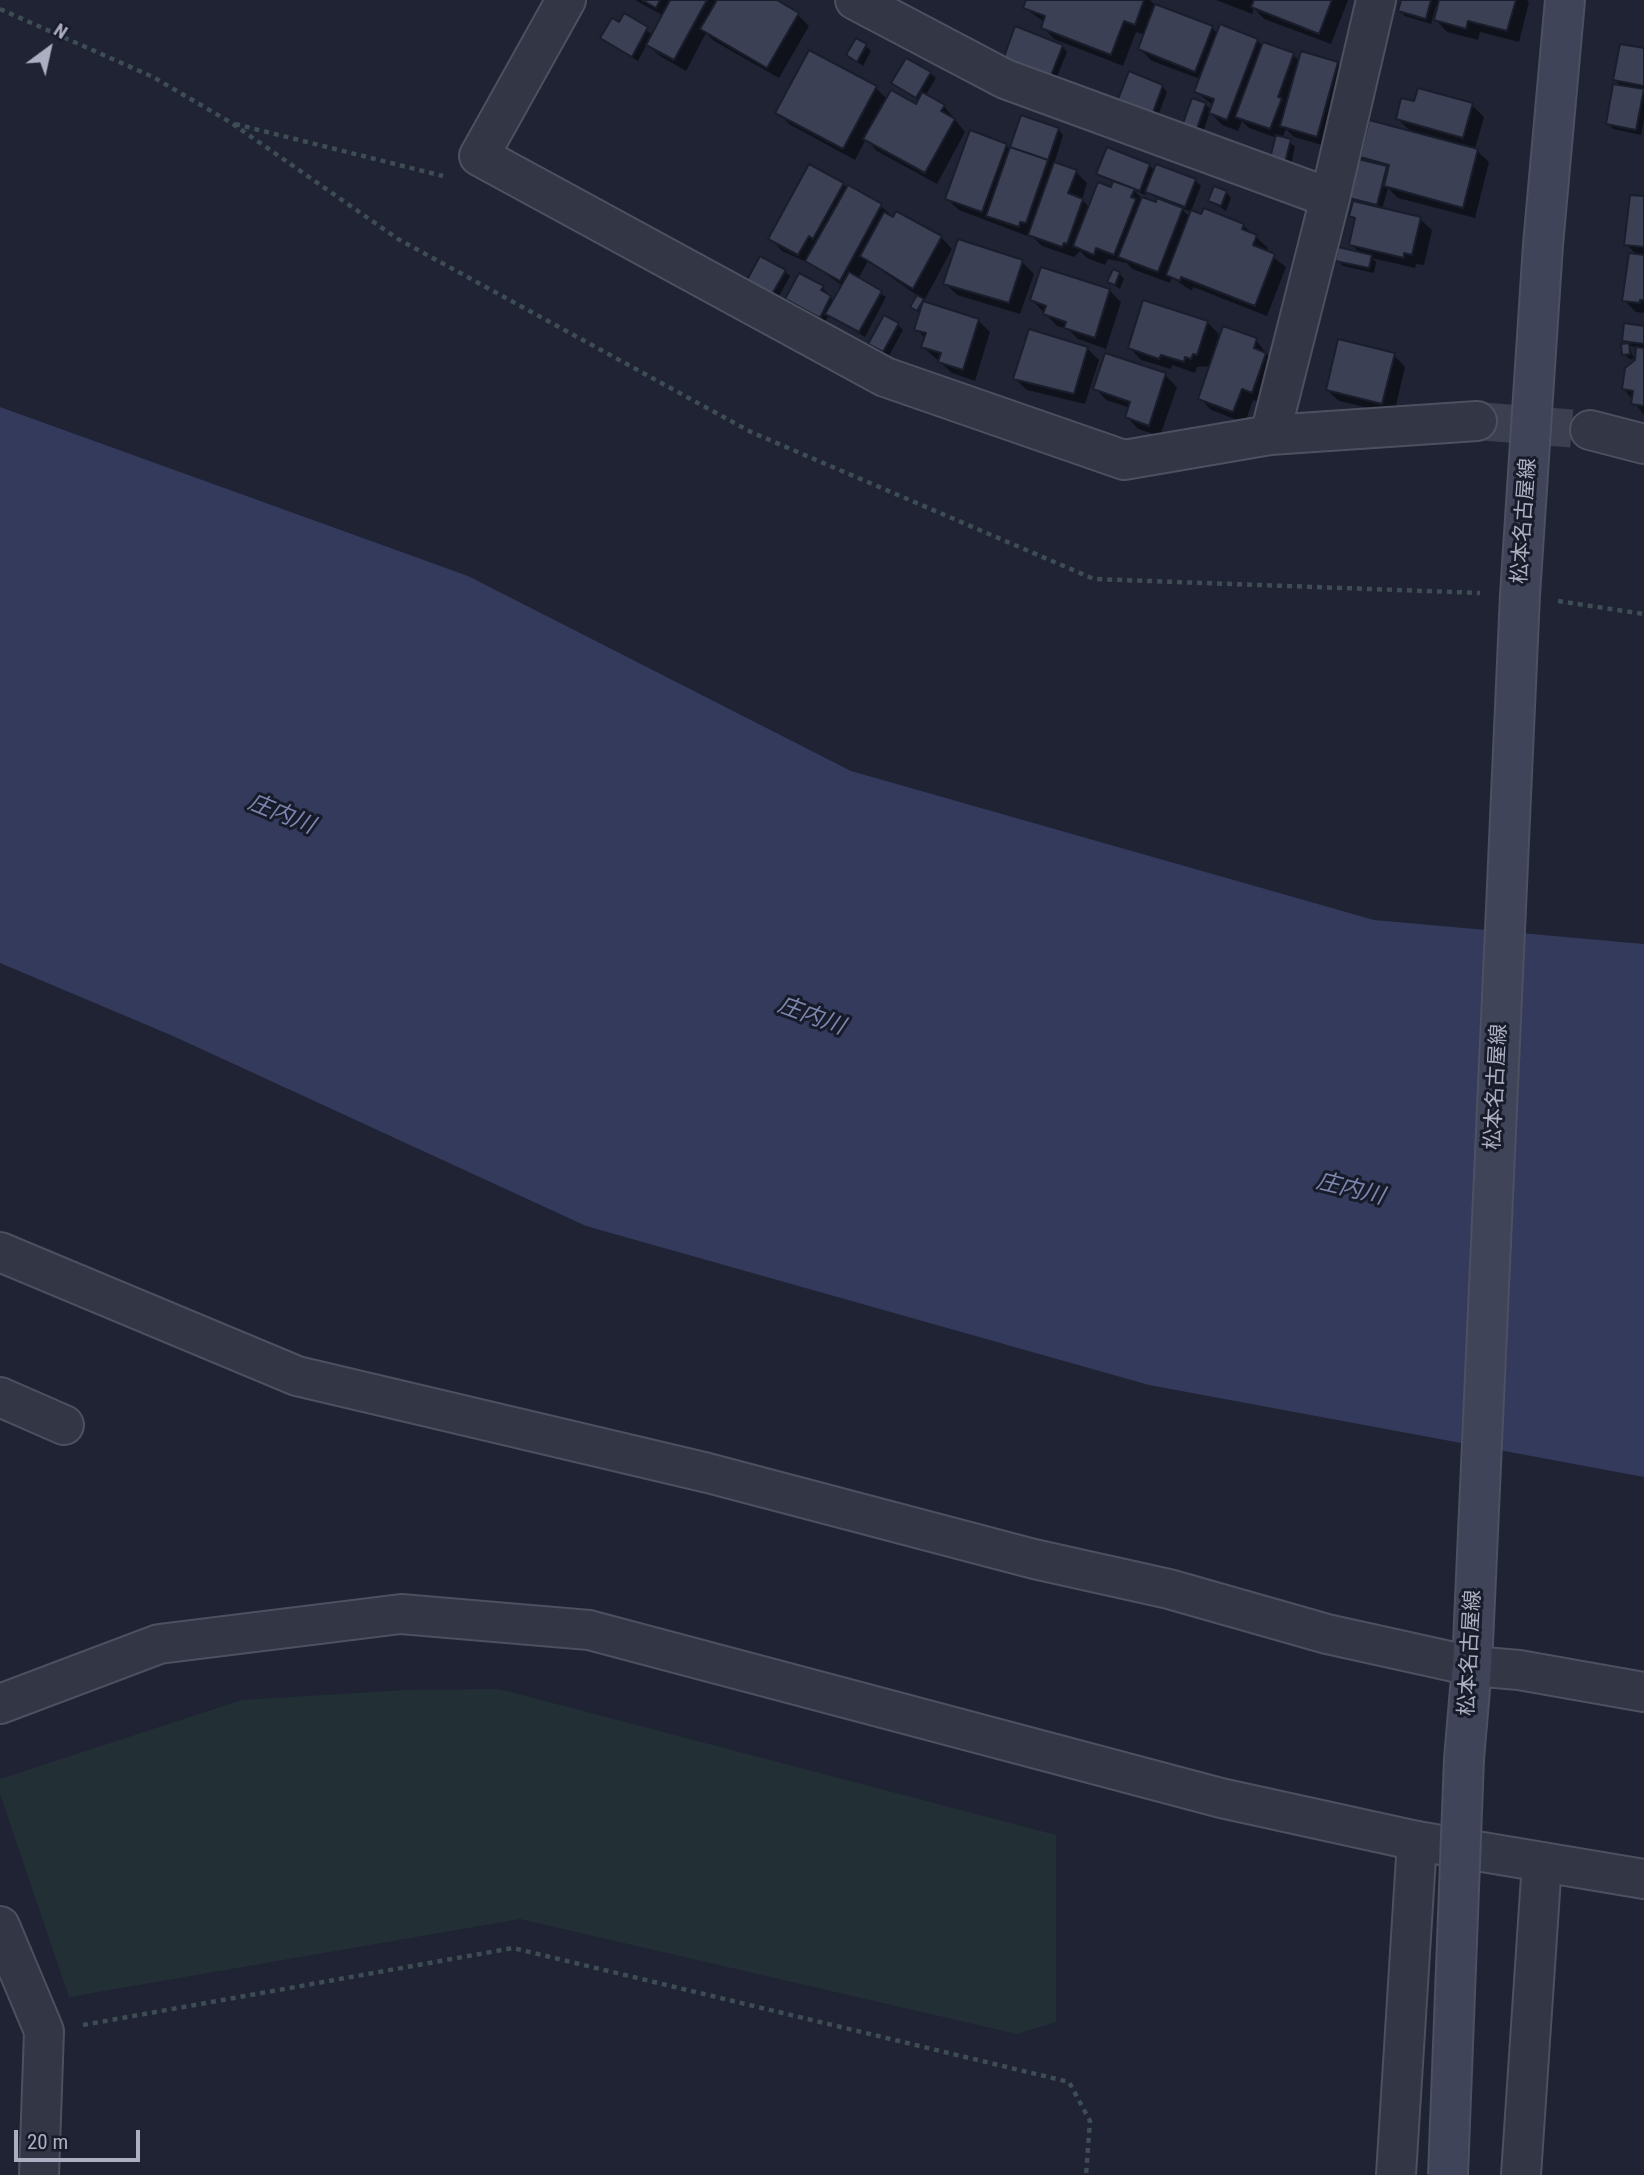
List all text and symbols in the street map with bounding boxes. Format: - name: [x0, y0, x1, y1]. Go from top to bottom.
- north arrow: [14, 14, 84, 84]
- text: N: [50, 18, 72, 44]
- street label: 松本名古屋線: [1508, 457, 1542, 585]
- water label: 庄内川: [244, 789, 318, 841]
- water label: 庄内川: [774, 992, 848, 1042]
- street label: 松本名古屋線: [1481, 1023, 1513, 1151]
- water label: 庄内川: [1313, 1168, 1387, 1212]
- street label: 松本名古屋線: [1455, 1589, 1487, 1717]
- scale bar: [18, 2116, 144, 2160]
- text: 20 m: [27, 2130, 68, 2154]

